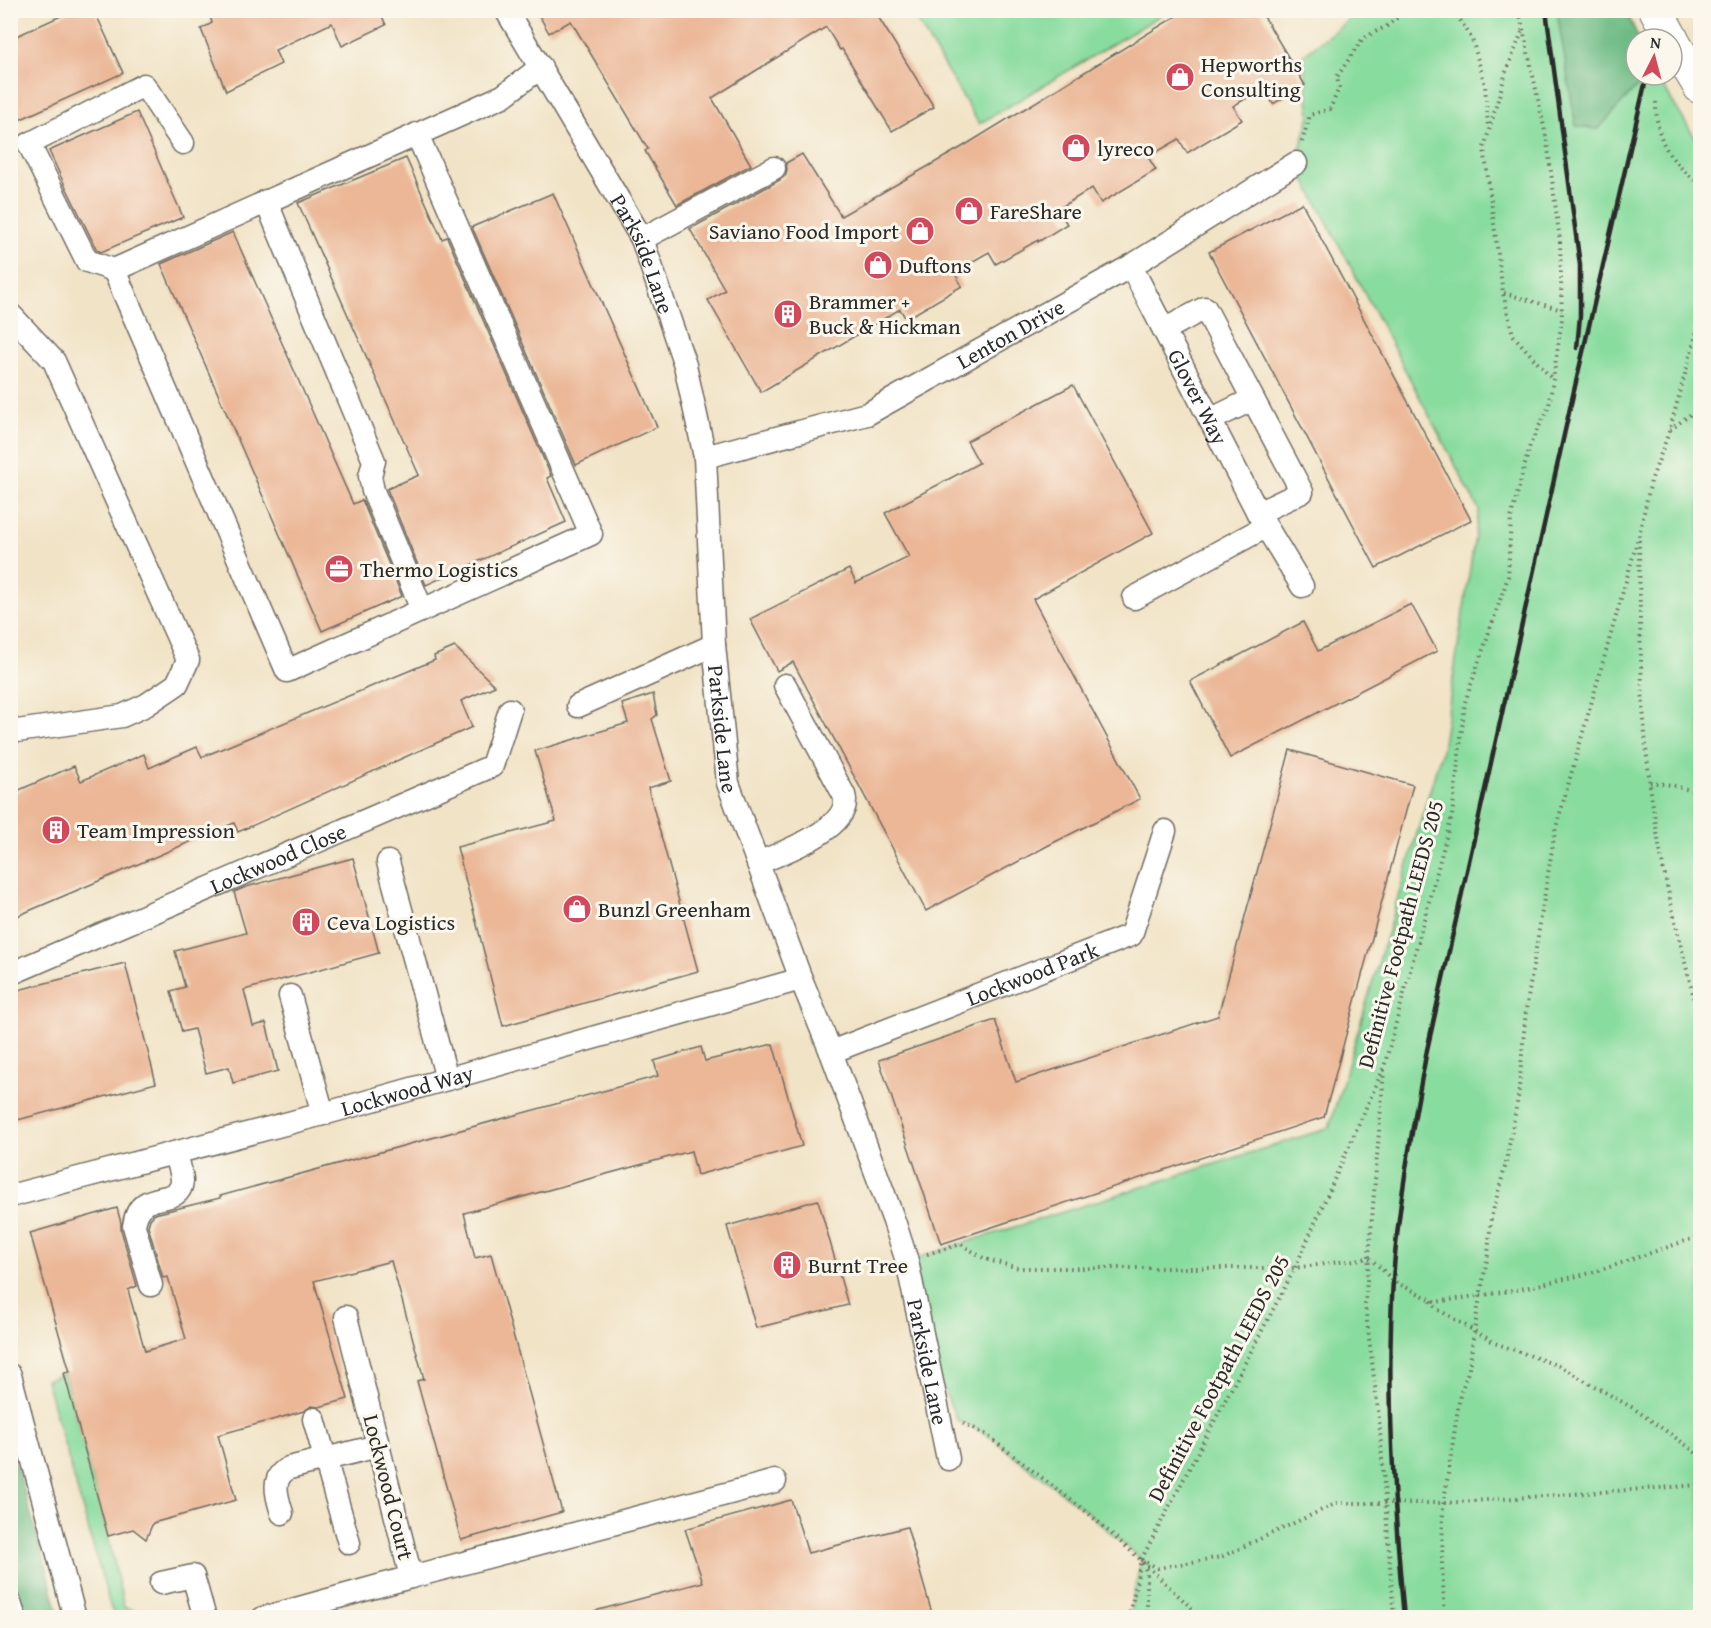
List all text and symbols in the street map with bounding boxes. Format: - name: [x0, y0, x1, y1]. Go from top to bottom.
- north arrow: [1624, 27, 1684, 87]
- text: N: [1649, 30, 1662, 55]
- place label: Hepworths Consulting: [1201, 48, 1302, 105]
- shop icon: Hepworths Consulting: [1164, 61, 1196, 93]
- shop icon: lyreco: [1060, 132, 1092, 164]
- place label: lyreco: [1097, 132, 1154, 164]
- street label: Parkside Lane: [602, 187, 682, 318]
- shop icon: FareShare: [953, 195, 985, 227]
- place label: FareShare: [990, 195, 1082, 227]
- place label: Saviano Food Import: [709, 215, 899, 247]
- shop icon: Saviano Food Import: [904, 215, 936, 247]
- shop icon: Duftons: [862, 249, 894, 281]
- place label: Duftons: [899, 249, 971, 281]
- place label: Brammer + Buck & Hickman: [809, 285, 961, 342]
- street label: Lenton Drive: [951, 291, 1070, 377]
- building icon: Brammer + Buck & Hickman: [772, 298, 804, 330]
- street label: Glover Way: [1160, 343, 1236, 450]
- office icon: Thermo Logistics: [323, 553, 355, 585]
- place label: Thermo Logistics: [360, 553, 518, 585]
- street label: Parkside Lane: [700, 663, 746, 798]
- street label: Definitive Footpath LEEDS 205: [1349, 797, 1451, 1071]
- building icon: Team Impression: [40, 814, 72, 846]
- place label: Team Impression: [77, 814, 236, 846]
- street label: Lockwood Close: [205, 815, 351, 902]
- shop icon: Bunzl Greenham: [561, 893, 593, 925]
- place label: Bunzl Greenham: [598, 893, 751, 925]
- building icon: Ceva Logistics: [290, 906, 322, 938]
- place label: Ceva Logistics: [327, 906, 455, 938]
- street label: Lockwood Park: [961, 933, 1104, 1014]
- street label: Lockwood Way: [337, 1056, 477, 1124]
- building icon: Burnt Tree: [771, 1249, 803, 1281]
- place label: Burnt Tree: [808, 1249, 908, 1281]
- street label: Definitive Footpath LEEDS 205: [1139, 1249, 1297, 1507]
- street label: Parkside Lane: [899, 1296, 957, 1428]
- street label: Lockwood Court: [355, 1411, 423, 1563]

